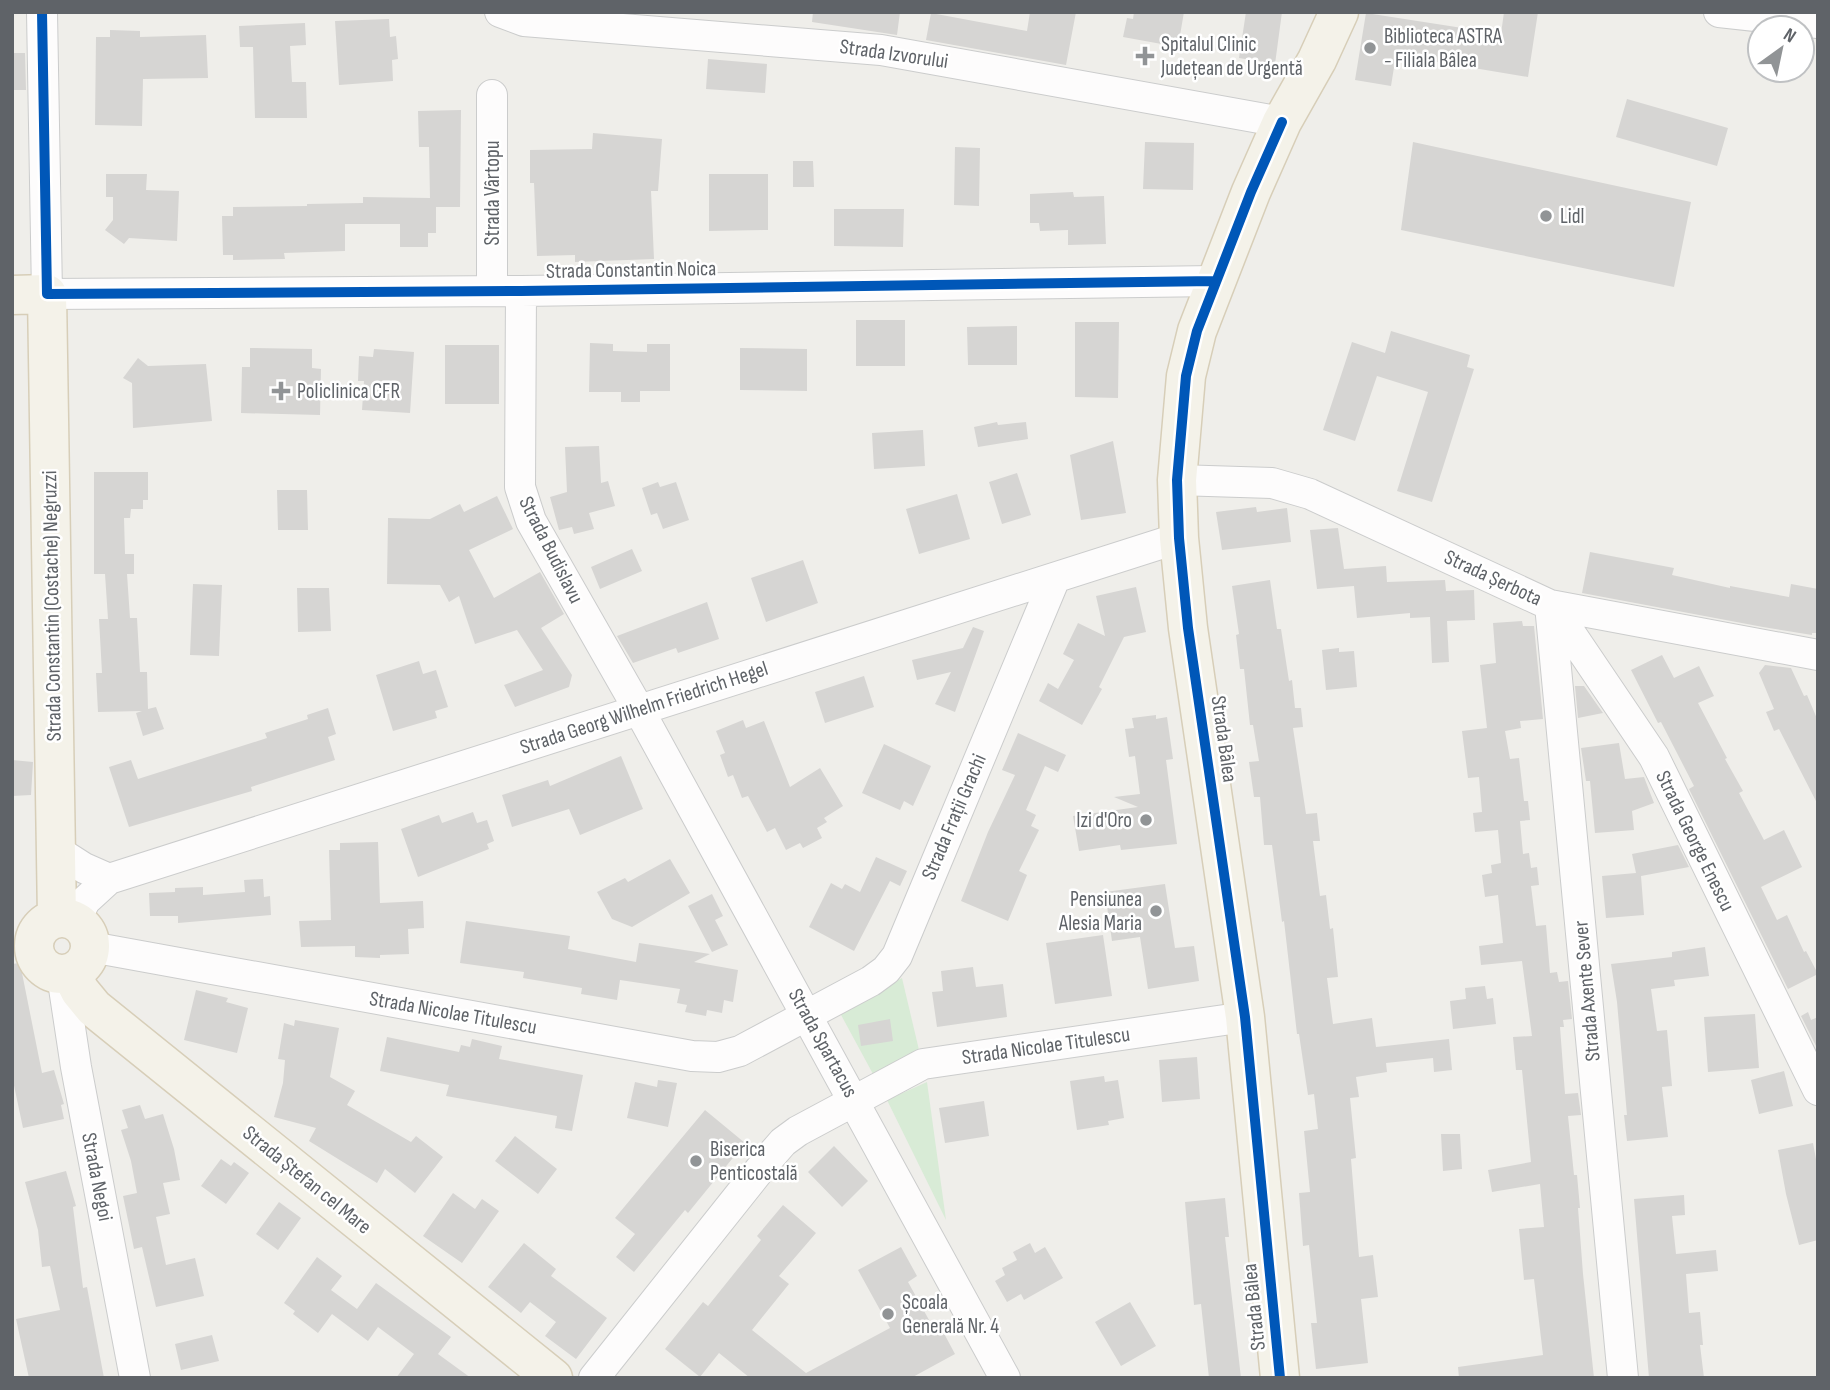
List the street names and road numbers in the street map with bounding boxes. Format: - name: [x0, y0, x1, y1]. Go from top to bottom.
- street label: Strada Izvorului: [838, 34, 950, 74]
- street label: Strada Vârtopu: [480, 141, 505, 245]
- street label: Strada Constantin Noica: [546, 256, 716, 284]
- street label: Strada Constantin (Costache) Negruzzi: [37, 470, 67, 742]
- street label: Strada Budislavu: [513, 492, 589, 608]
- street label: Strada Șerbota: [1440, 545, 1546, 611]
- street label: Strada Georg Wilhelm Friedrich Hegel: [517, 656, 771, 760]
- street label: Strada Bâlea: [1206, 694, 1242, 784]
- street label: Strada Frații Grachi: [916, 750, 992, 884]
- street label: Strada George Enescu: [1650, 767, 1740, 915]
- street label: Strada Axente Sever: [1568, 919, 1606, 1063]
- street label: Strada Spartacus: [783, 984, 863, 1102]
- street label: Strada Nicolae Titulescu: [367, 986, 539, 1040]
- street label: Strada Nicolae Titulescu: [960, 1022, 1132, 1070]
- street label: Strada Ștefan cel Mare: [238, 1121, 376, 1239]
- street label: Strada Negoi: [76, 1131, 118, 1223]
- street label: Strada Bâlea: [1237, 1262, 1271, 1352]

